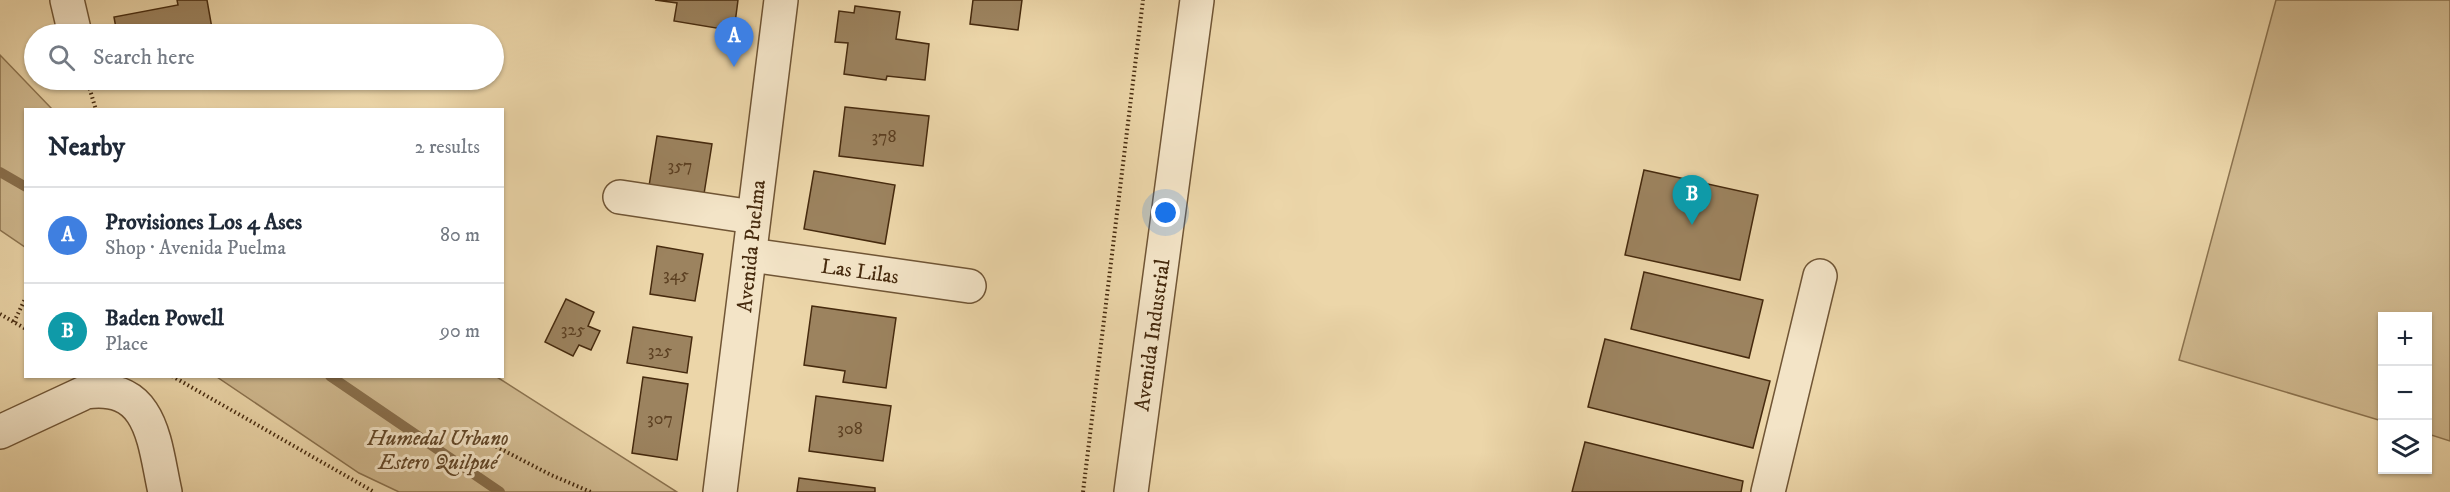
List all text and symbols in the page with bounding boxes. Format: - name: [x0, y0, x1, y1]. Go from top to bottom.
- pin: A: [714, 17, 754, 67]
- search box: [24, 24, 504, 90]
- icon: search: [45, 41, 78, 74]
- text: Search here: [93, 44, 195, 71]
- house number: 378: [871, 126, 897, 148]
- text: Nearby: [48, 131, 125, 164]
- text: 2 results: [415, 135, 480, 160]
- house number: 357: [667, 155, 693, 177]
- pin: B: [1672, 176, 1712, 225]
- street label: Avenida Puelma: [732, 178, 772, 314]
- your location: [1151, 198, 1180, 227]
- text: Provisiones Los 4 Ases: [105, 209, 302, 236]
- text: A: [61, 223, 74, 248]
- text: 80 m: [440, 223, 480, 248]
- text: Shop · Avenida Puelma: [105, 236, 286, 261]
- street label: Las Lilas: [819, 254, 900, 290]
- street label: Avenida Industrial: [1129, 257, 1177, 413]
- house number: 345: [663, 264, 689, 286]
- text: Baden Powell: [105, 305, 224, 332]
- map controls: [2378, 312, 2432, 474]
- button: +: [2378, 312, 2432, 366]
- text: B: [61, 319, 74, 344]
- text: 90 m: [440, 319, 480, 344]
- house number: 325: [561, 319, 585, 341]
- text: Place: [105, 332, 148, 357]
- house number: 325: [648, 340, 672, 362]
- button: −: [2378, 366, 2432, 420]
- house number: 307: [647, 408, 673, 430]
- house number: 308: [837, 418, 863, 440]
- button: layers: [2378, 420, 2432, 474]
- park label: Humedal Urbano Estero Quilpué: [366, 426, 509, 476]

